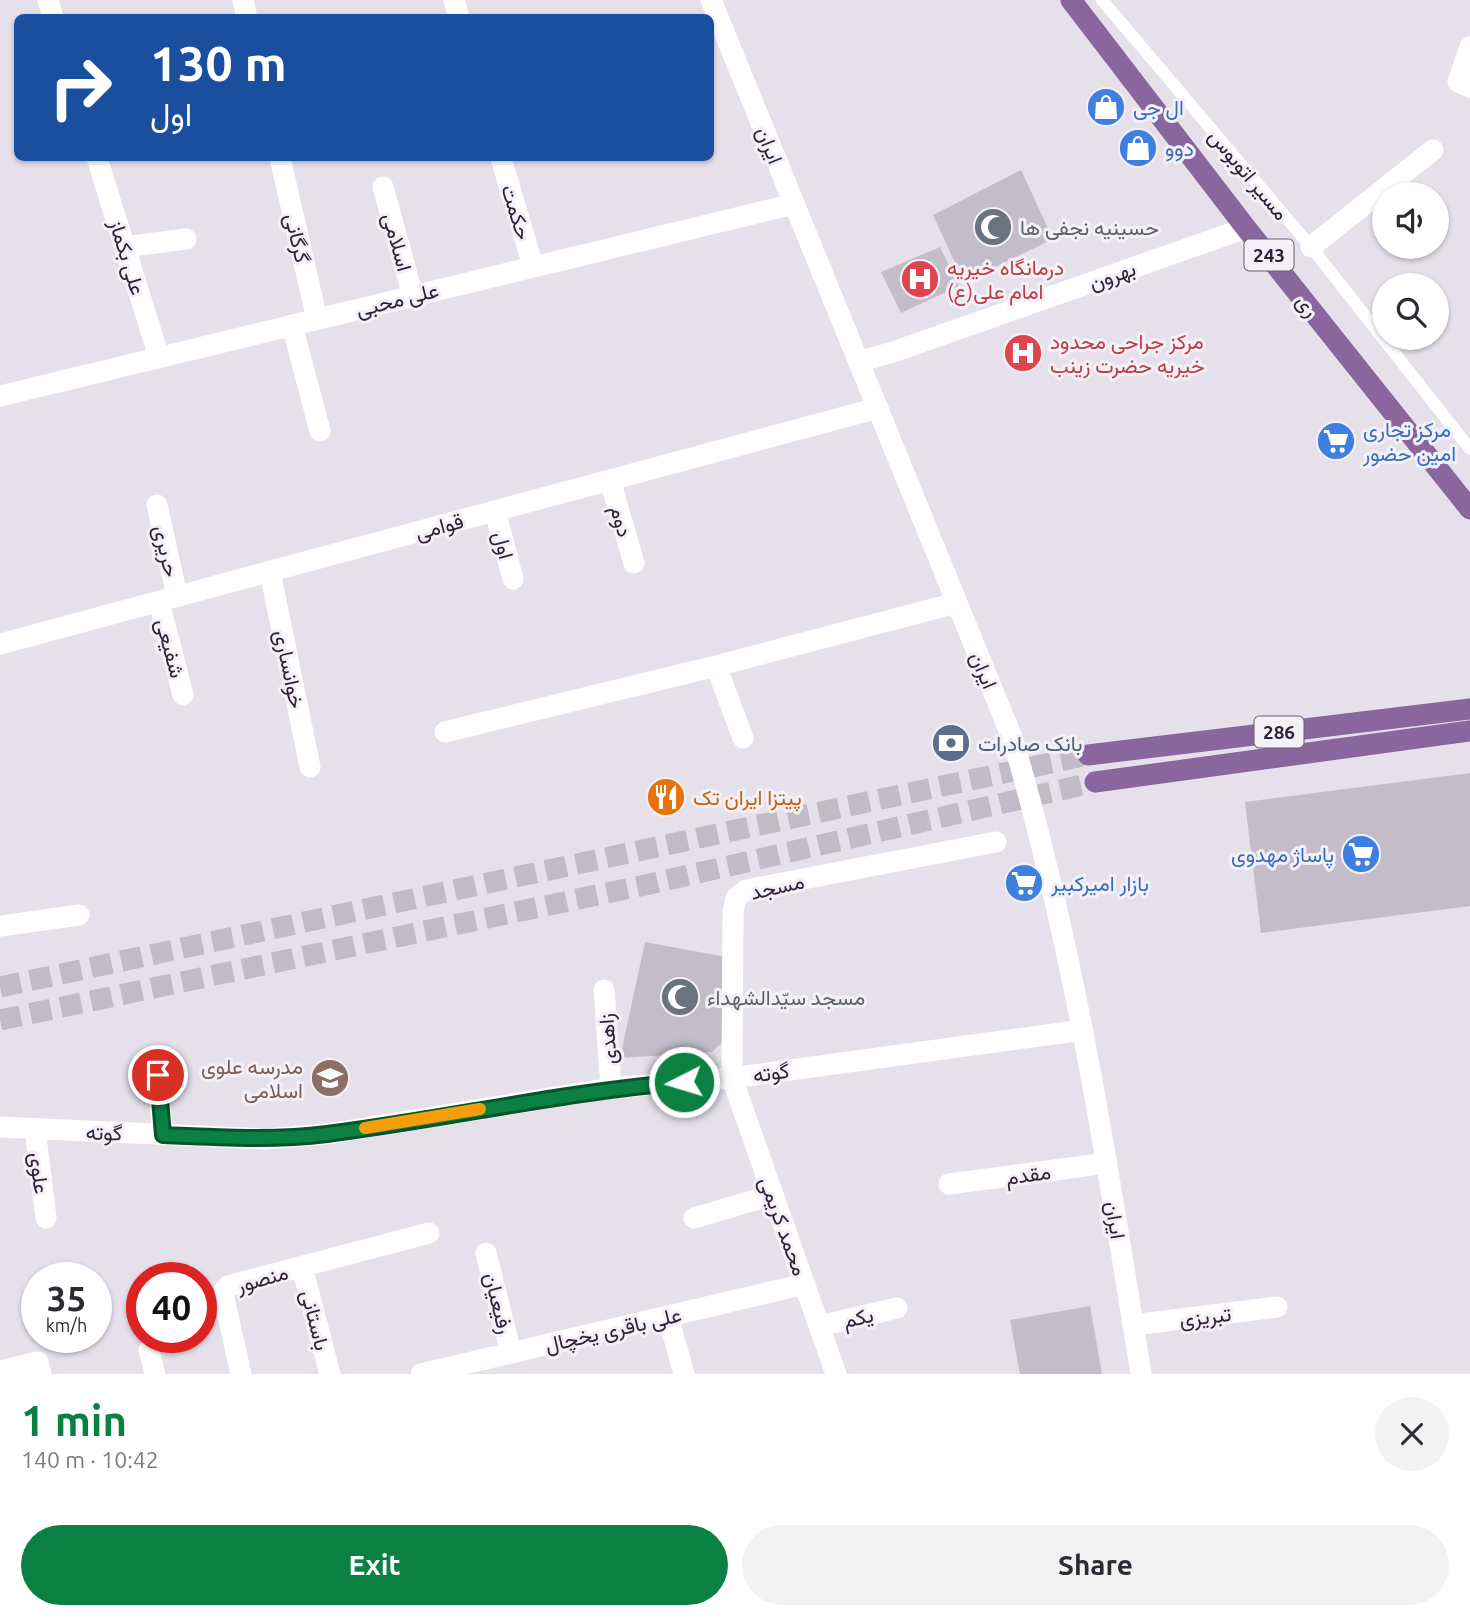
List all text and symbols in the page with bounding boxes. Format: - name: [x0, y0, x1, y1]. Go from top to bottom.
- text: 130 m: [150, 35, 287, 90]
- icon: right: [35, 42, 126, 133]
- shop icon: ال جی: [1085, 86, 1127, 128]
- place label: ال جی: [1133, 95, 1184, 120]
- text: اول: [150, 96, 192, 132]
- street label: ایران: [750, 123, 788, 168]
- street label: مسیر اتوبوس: [1203, 124, 1294, 226]
- shop icon: دوو: [1117, 127, 1159, 169]
- place label: دوو: [1165, 136, 1194, 162]
- street label: حکمت: [497, 182, 537, 242]
- map controls: [1372, 182, 1449, 350]
- button: sound: [1372, 182, 1449, 259]
- mosque icon: حسینیه نجفی ها: [972, 206, 1014, 248]
- street label: اسلامی: [378, 210, 417, 274]
- street label: گرگانی: [279, 211, 315, 265]
- street label: علی بکماز: [103, 215, 151, 298]
- place label: حسینیه نجفی ها: [1020, 215, 1159, 240]
- road number: 243: [1244, 240, 1294, 270]
- place label: درمانگاه خیریه امام علی(ع): [947, 255, 1064, 306]
- street label: بهرون: [1085, 256, 1139, 296]
- hospital icon: درمانگاه خیریه امام علی(ع): [899, 258, 941, 300]
- button: search: [1372, 273, 1449, 350]
- street label: علی محبی: [353, 277, 441, 322]
- street label: ری: [1290, 289, 1324, 322]
- place label: مرکز جراحی محدود خیریه حضرت زینب: [1050, 329, 1205, 379]
- hospital icon: مرکز جراحی محدود خیریه حضرت زینب: [1002, 332, 1044, 374]
- place label: مرکز تجاری امین حضور: [1362, 417, 1456, 467]
- supermarket icon: مرکز تجاری امین حضور: [1315, 420, 1357, 462]
- street label: دوم: [603, 502, 638, 540]
- street label: قوامی: [412, 508, 466, 546]
- street label: حریری: [147, 523, 185, 580]
- street label: اول: [487, 529, 519, 562]
- street label: شفیعی: [151, 616, 190, 680]
- street label: خوانساری: [268, 628, 310, 711]
- street label: ایران: [964, 648, 1002, 693]
- road number: 286: [1254, 716, 1304, 748]
- bank icon: بانک صادرات: [930, 722, 972, 764]
- place label: بانک صادرات: [978, 731, 1082, 757]
- restaurant icon: پیتزا ایران تک: [645, 776, 687, 818]
- place label: پیتزا ایران تک: [693, 785, 802, 812]
- supermarket icon: پاساژ مهدوی: [1340, 833, 1382, 875]
- place label: پاساژ مهدوی: [1231, 842, 1334, 869]
- supermarket icon: بازار امیرکبیر: [1003, 862, 1045, 904]
- street label: مسجد: [748, 868, 806, 905]
- place label: بازار امیرکبیر: [1050, 871, 1149, 897]
- mosque icon: مسجد سیّدالشهداء: [659, 976, 701, 1018]
- place label: مسجد سیّدالشهداء: [707, 985, 865, 1011]
- street label: زاهدی: [593, 1012, 623, 1065]
- pin: [128, 1045, 188, 1105]
- position arrow: [647, 1045, 721, 1119]
- place label: مدرسه علوی اسلامی: [201, 1054, 303, 1103]
- icon: arrive: [139, 1056, 177, 1094]
- school or university icon: مدرسه علوی اسلامی: [309, 1057, 351, 1099]
- street label: گوته: [751, 1058, 791, 1088]
- street label: گوته: [85, 1119, 123, 1147]
- street label: علوی: [24, 1151, 54, 1195]
- street label: مقدم: [1004, 1159, 1053, 1192]
- street label: محمد کریمی: [753, 1173, 813, 1279]
- street label: ایران: [1099, 1199, 1131, 1241]
- street label: منصور: [232, 1259, 291, 1299]
- speed limit sign: 40: [126, 1262, 217, 1353]
- street label: رفیعیان: [478, 1270, 518, 1337]
- text: 35: [47, 1278, 86, 1318]
- street label: باستانی: [296, 1287, 335, 1353]
- street label: تبریزی: [1178, 1301, 1233, 1333]
- street label: علی باقری یخچال: [542, 1302, 684, 1359]
- street label: یکم: [840, 1302, 876, 1335]
- text: km/h: [46, 1315, 87, 1335]
- text: 1 min: [21, 1397, 127, 1444]
- button: close: [1375, 1397, 1449, 1471]
- text: 140 m · 10:42: [21, 1447, 159, 1472]
- button: Exit: [21, 1525, 728, 1605]
- button: Share: [742, 1525, 1449, 1605]

